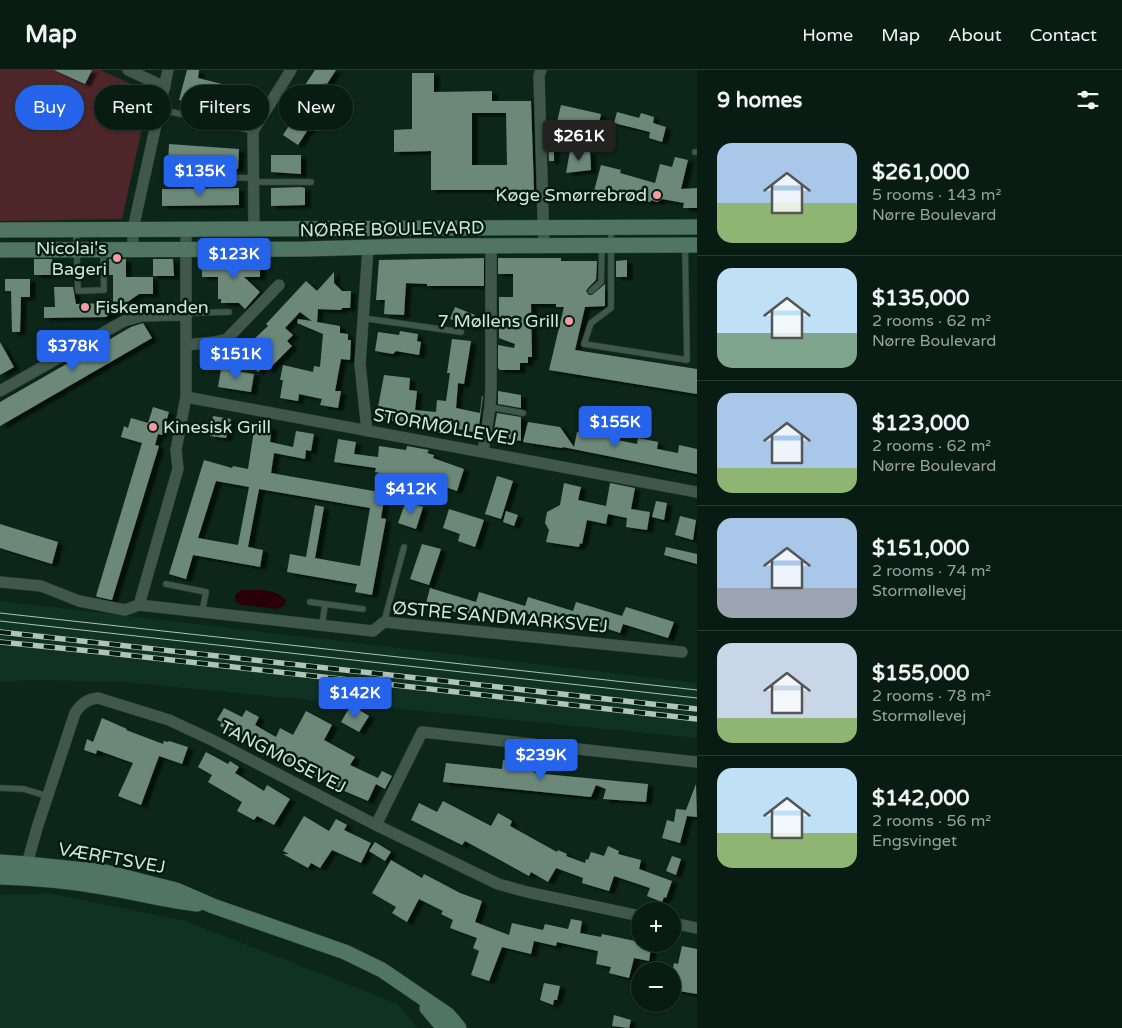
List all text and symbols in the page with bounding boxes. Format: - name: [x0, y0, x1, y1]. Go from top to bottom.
- text: Map: [25, 20, 77, 49]
- text: Home: [802, 24, 853, 46]
- text: Map: [881, 24, 920, 46]
- text: About: [948, 24, 1002, 46]
- text: Contact: [1030, 24, 1097, 46]
- chip: Buy: [15, 85, 84, 130]
- chip: Rent: [94, 85, 171, 130]
- chip: Filters: [181, 85, 269, 130]
- chip: New: [279, 85, 353, 130]
- icon: filters: [1074, 86, 1102, 114]
- text: 9 homes: [717, 88, 802, 113]
- pin: $261K: [544, 119, 614, 162]
- text: $261K: [554, 126, 604, 146]
- pin: $135K: [165, 154, 235, 197]
- text: $261,000: [872, 160, 970, 185]
- text: $135K: [175, 161, 225, 181]
- icon: home: [757, 163, 817, 223]
- place label: Køge Smørrebrød: [495, 184, 647, 206]
- text: 5 rooms · 143 m²: [872, 185, 1001, 205]
- marker: Køge Smørrebrød: [651, 189, 663, 201]
- text: Nørre Boulevard: [872, 205, 996, 225]
- street label: NØRRE BOULEVARD: [299, 216, 485, 242]
- place label: Nicolai's Bageri: [36, 237, 107, 280]
- pin: $123K: [199, 238, 269, 280]
- text: $123K: [209, 244, 259, 264]
- marker: Nicolai's Bageri: [111, 252, 123, 264]
- text: $135,000: [872, 286, 969, 311]
- icon: home: [757, 288, 817, 348]
- place label: Fiskemanden: [95, 296, 209, 318]
- marker: Fiskemanden: [79, 301, 91, 313]
- place label: 7 Møllens Grill: [438, 310, 559, 332]
- text: 2 rooms · 62 m²: [872, 311, 991, 331]
- marker: 7 Møllens Grill: [563, 315, 575, 327]
- pin: $378K: [38, 330, 108, 372]
- text: Nørre Boulevard: [872, 331, 996, 351]
- text: $378K: [48, 336, 98, 356]
- pin: $151K: [201, 338, 271, 380]
- text: $151K: [211, 344, 261, 364]
- street label: STORMØLLEVEJ: [372, 404, 518, 450]
- pin: $155K: [580, 406, 650, 448]
- text: $123,000: [872, 411, 970, 436]
- text: $155K: [590, 412, 640, 432]
- icon: home: [757, 413, 817, 473]
- place label: Kinesisk Grill: [163, 416, 271, 438]
- marker: Kinesisk Grill: [147, 421, 159, 433]
- text: 2 rooms · 62 m²: [872, 436, 991, 456]
- text: Nørre Boulevard: [872, 456, 996, 476]
- pin: $412K: [376, 472, 446, 515]
- text: $412K: [386, 479, 436, 499]
- text: $151,000: [872, 536, 970, 561]
- icon: home: [757, 538, 817, 598]
- text: 2 rooms · 74 m²: [872, 561, 991, 581]
- text: Stormøllevej: [872, 581, 966, 601]
- street label: ØSTRE SANDMARKSVEJ: [391, 597, 609, 637]
- text: $155,000: [872, 661, 969, 686]
- icon: home: [757, 663, 817, 723]
- pin: $142K: [320, 676, 390, 719]
- text: $142K: [330, 683, 380, 703]
- text: 2 rooms · 78 m²: [872, 686, 991, 706]
- text: Stormøllevej: [872, 706, 966, 726]
- street label: TANGMOSEVEJ: [216, 716, 350, 798]
- pin: $239K: [506, 738, 576, 781]
- text: $239K: [516, 745, 566, 765]
- text: $142,000: [872, 786, 970, 811]
- icon: home: [757, 788, 817, 848]
- text: 2 rooms · 56 m²: [872, 811, 991, 831]
- text: Engsvinget: [872, 831, 957, 851]
- street label: VÆRFTSVEJ: [57, 838, 167, 878]
- map controls: [631, 902, 681, 1012]
- button: +: [631, 902, 681, 952]
- button: −: [631, 962, 681, 1012]

